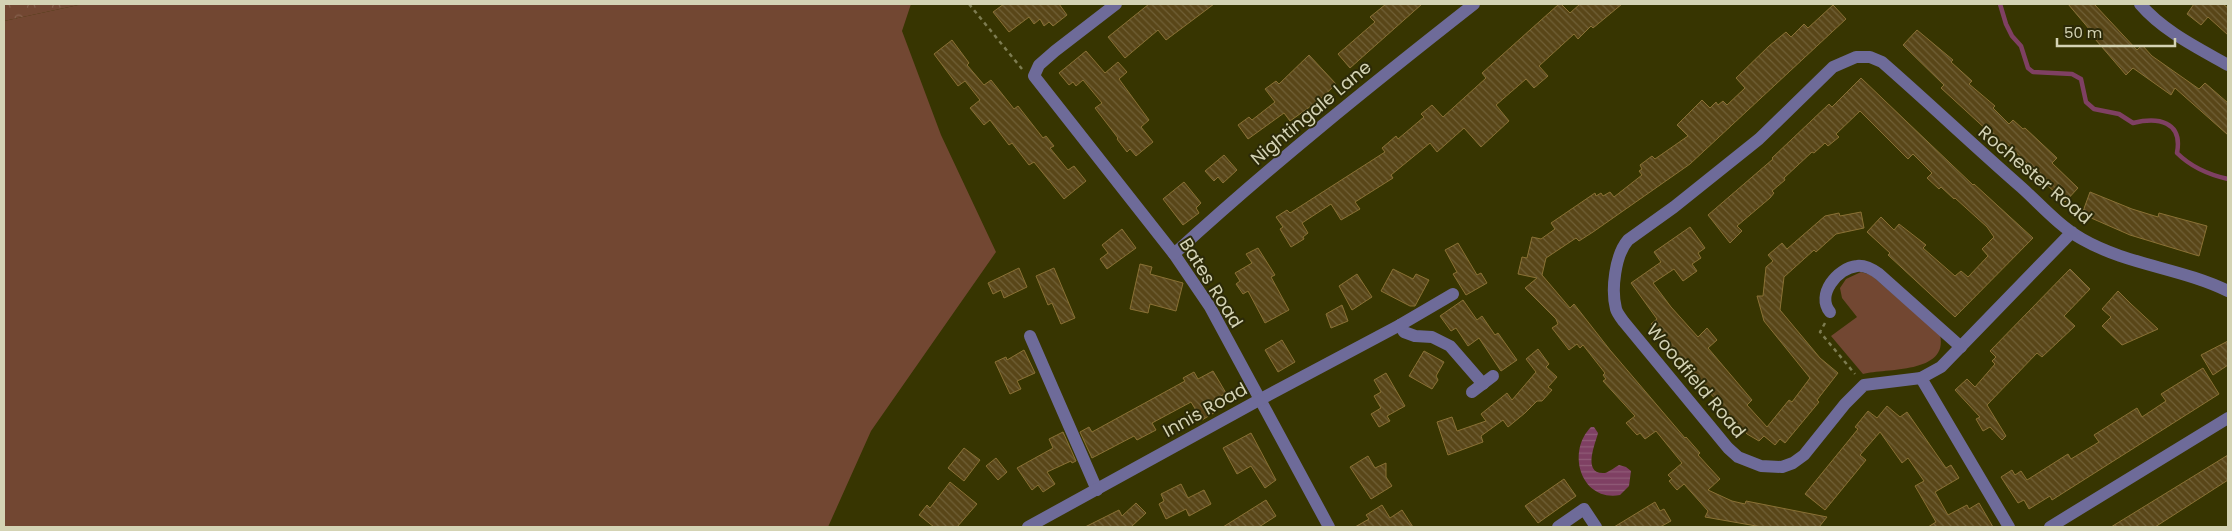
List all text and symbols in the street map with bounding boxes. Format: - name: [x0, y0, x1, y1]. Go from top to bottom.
- scale bar: [2057, 15, 2174, 47]
- text: 50 m: [2064, 22, 2102, 43]
- street label: Nightingale Lane: [1245, 55, 1376, 171]
- street label: Rochester Road: [1973, 120, 2098, 230]
- street label: Bates Road: [1174, 233, 1249, 333]
- street label: Woodfield Road: [1641, 318, 1752, 443]
- street label: Innis Road: [1158, 376, 1251, 443]

